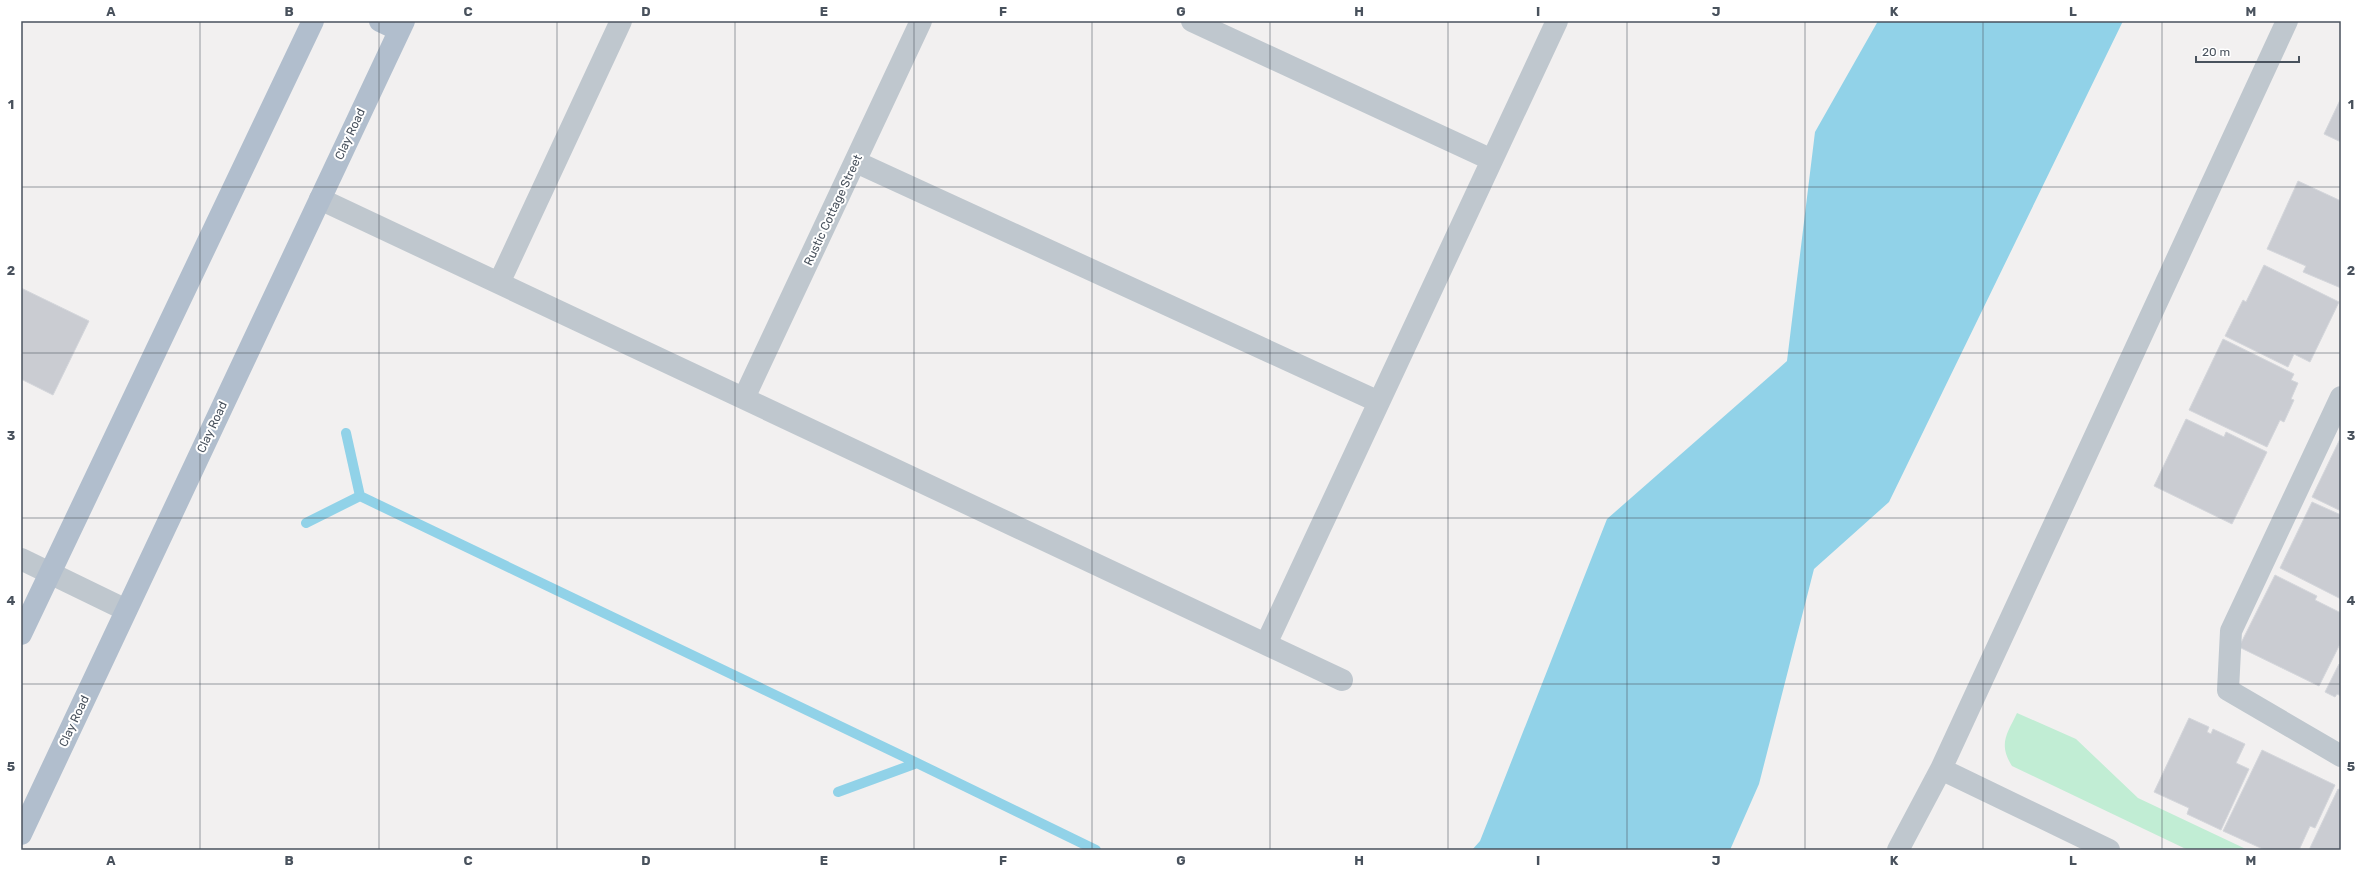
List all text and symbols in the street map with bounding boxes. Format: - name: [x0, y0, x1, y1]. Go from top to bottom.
- text: A: [106, 4, 116, 19]
- text: B: [284, 4, 294, 19]
- text: C: [463, 4, 473, 19]
- text: D: [641, 4, 651, 19]
- text: E: [820, 4, 828, 19]
- text: F: [999, 4, 1007, 19]
- text: G: [1176, 4, 1186, 19]
- text: H: [1354, 4, 1364, 19]
- text: I: [1536, 4, 1540, 19]
- text: J: [1712, 4, 1720, 19]
- text: K: [1890, 4, 1899, 19]
- text: L: [2069, 4, 2077, 19]
- text: M: [2246, 4, 2256, 19]
- scale bar: [2196, 38, 2299, 64]
- text: 20 m: [2202, 45, 2230, 59]
- text: 1: [8, 97, 14, 112]
- text: 1: [2348, 97, 2354, 112]
- street label: Clay Road: [332, 106, 368, 162]
- street label: Rustic Cottage Street: [801, 152, 865, 268]
- text: 2: [7, 263, 15, 278]
- text: 2: [2347, 263, 2355, 278]
- street label: Clay Road: [194, 399, 230, 455]
- text: 3: [7, 428, 16, 443]
- text: 3: [2347, 428, 2356, 443]
- text: 4: [7, 593, 16, 608]
- text: 4: [2347, 593, 2356, 608]
- street label: Clay Road: [56, 693, 92, 749]
- text: 5: [7, 759, 15, 774]
- text: 5: [2347, 759, 2355, 774]
- text: A: [106, 853, 116, 868]
- text: B: [284, 853, 294, 868]
- text: C: [463, 853, 473, 868]
- text: D: [641, 853, 651, 868]
- text: E: [820, 853, 828, 868]
- text: F: [999, 853, 1007, 868]
- text: G: [1176, 853, 1186, 868]
- text: H: [1354, 853, 1364, 868]
- text: I: [1536, 853, 1540, 868]
- text: J: [1712, 853, 1720, 868]
- text: K: [1890, 853, 1899, 868]
- text: L: [2069, 853, 2077, 868]
- text: M: [2246, 853, 2256, 868]

